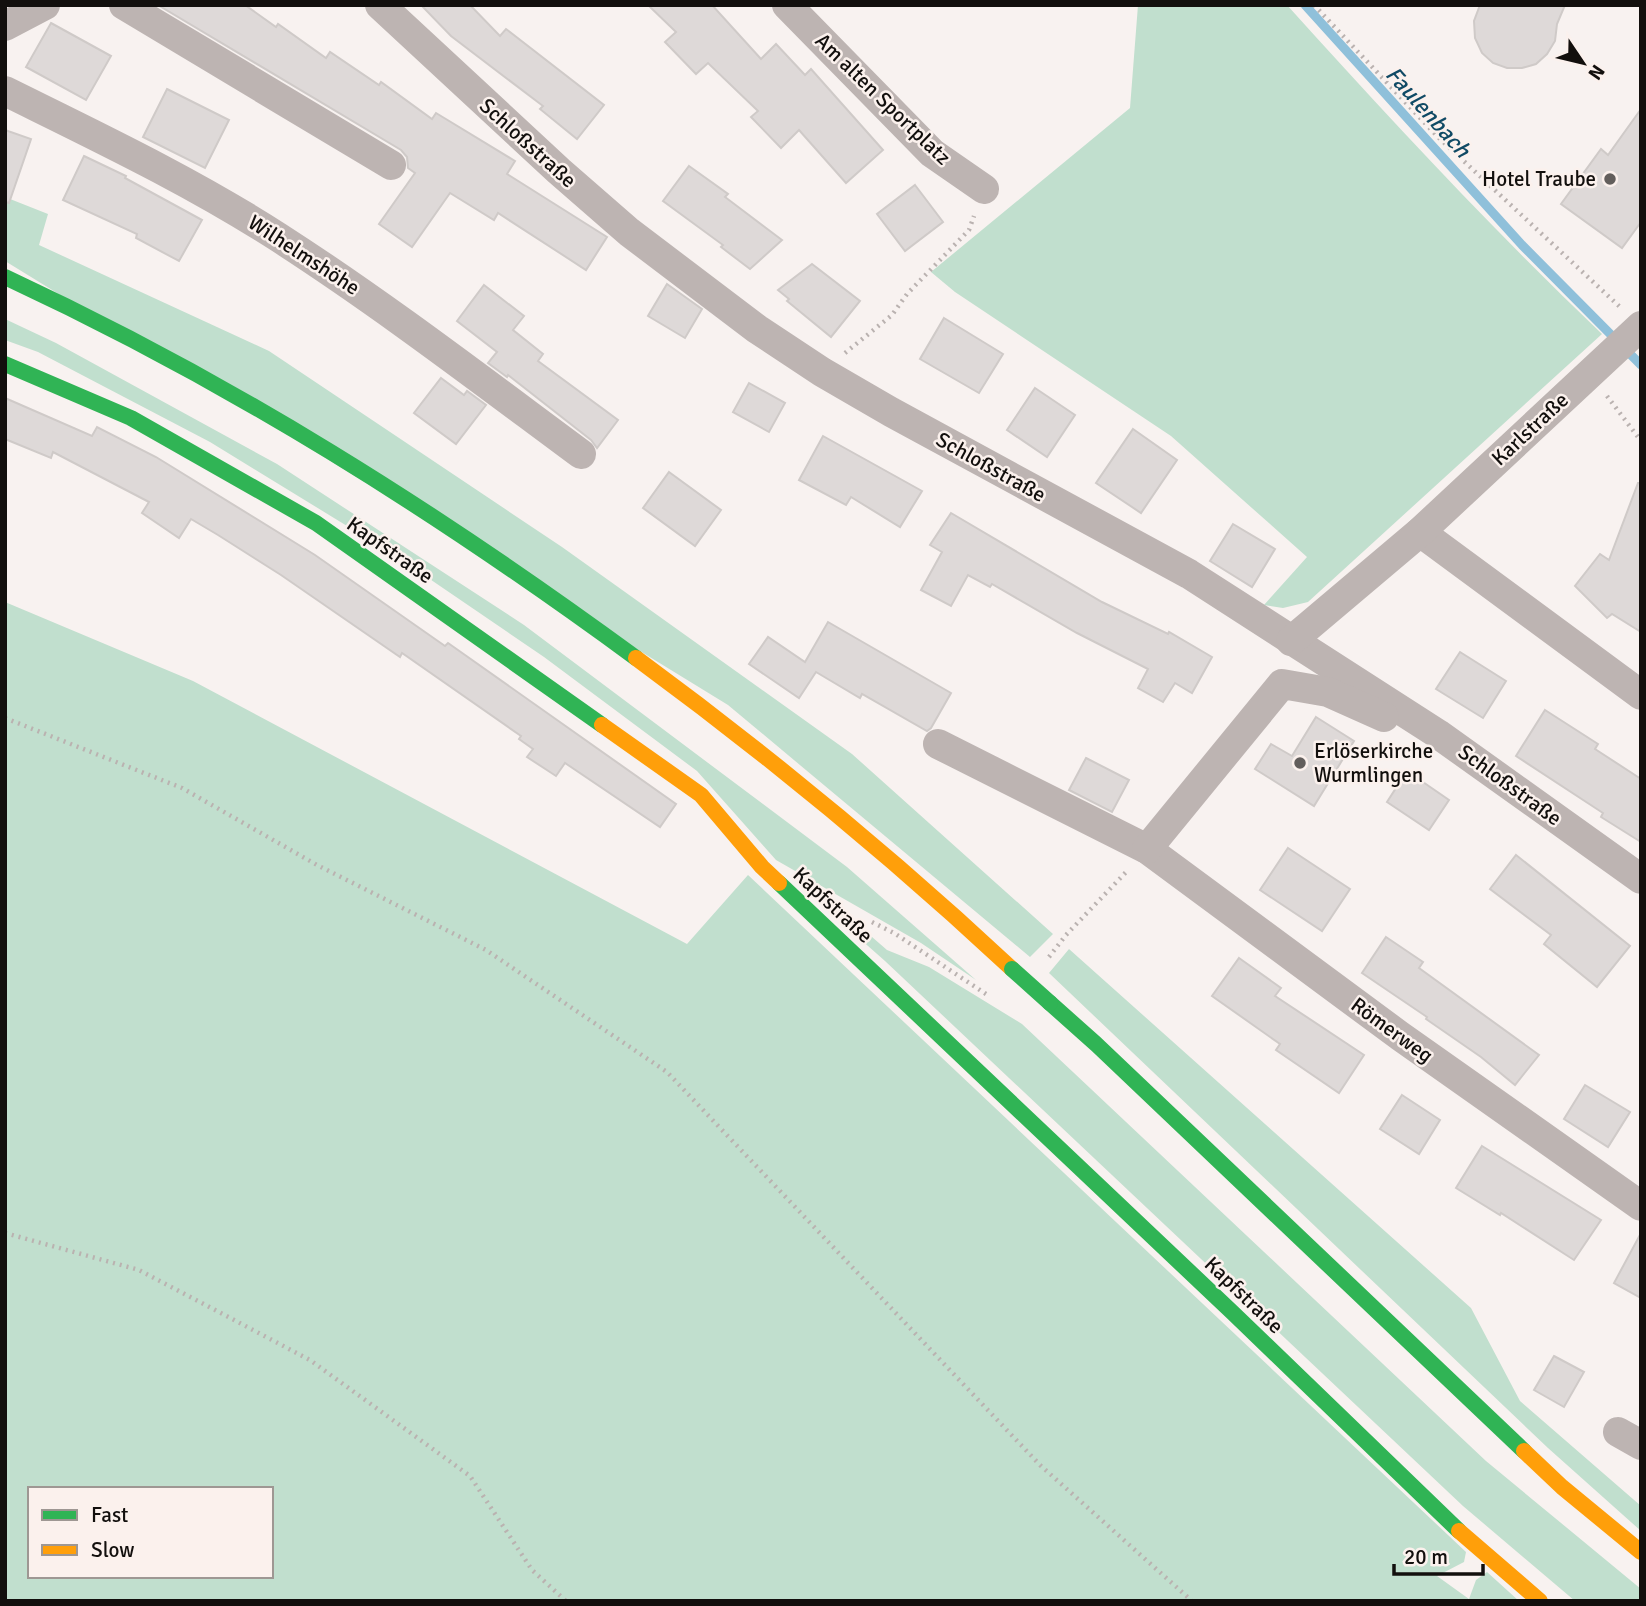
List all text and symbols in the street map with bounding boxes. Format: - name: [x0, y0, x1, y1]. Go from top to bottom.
- street label: Am alten Sportplatz: [810, 28, 956, 170]
- north arrow: [1548, 28, 1618, 98]
- water label: Faulenbach: [1379, 60, 1478, 165]
- text: N: [1582, 60, 1610, 84]
- street label: Schloßstraße: [474, 93, 582, 193]
- place label: Hotel Traube: [1482, 166, 1596, 192]
- marker: Hotel Traube: [1602, 171, 1618, 187]
- street label: Wilhelmshöhe: [243, 209, 365, 301]
- street label: Karlstraße: [1486, 387, 1574, 471]
- street label: Schloßstraße: [932, 426, 1050, 508]
- street label: Kapfstraße: [342, 511, 438, 589]
- place label: Erlöserkirche Wurmlingen: [1314, 738, 1433, 788]
- street label: Schloßstraße: [1453, 739, 1567, 831]
- marker: Erlöserkirche Wurmlingen: [1292, 755, 1308, 771]
- street label: Kapfstraße: [788, 861, 878, 949]
- street label: Römerweg: [1346, 992, 1438, 1068]
- street label: Kapfstraße: [1199, 1251, 1289, 1339]
- legend: [28, 1487, 273, 1578]
- text: Fast: [91, 1502, 128, 1528]
- scale bar: [1394, 1532, 1483, 1576]
- text: Slow: [91, 1537, 135, 1563]
- text: 20 m: [1404, 1544, 1448, 1570]

